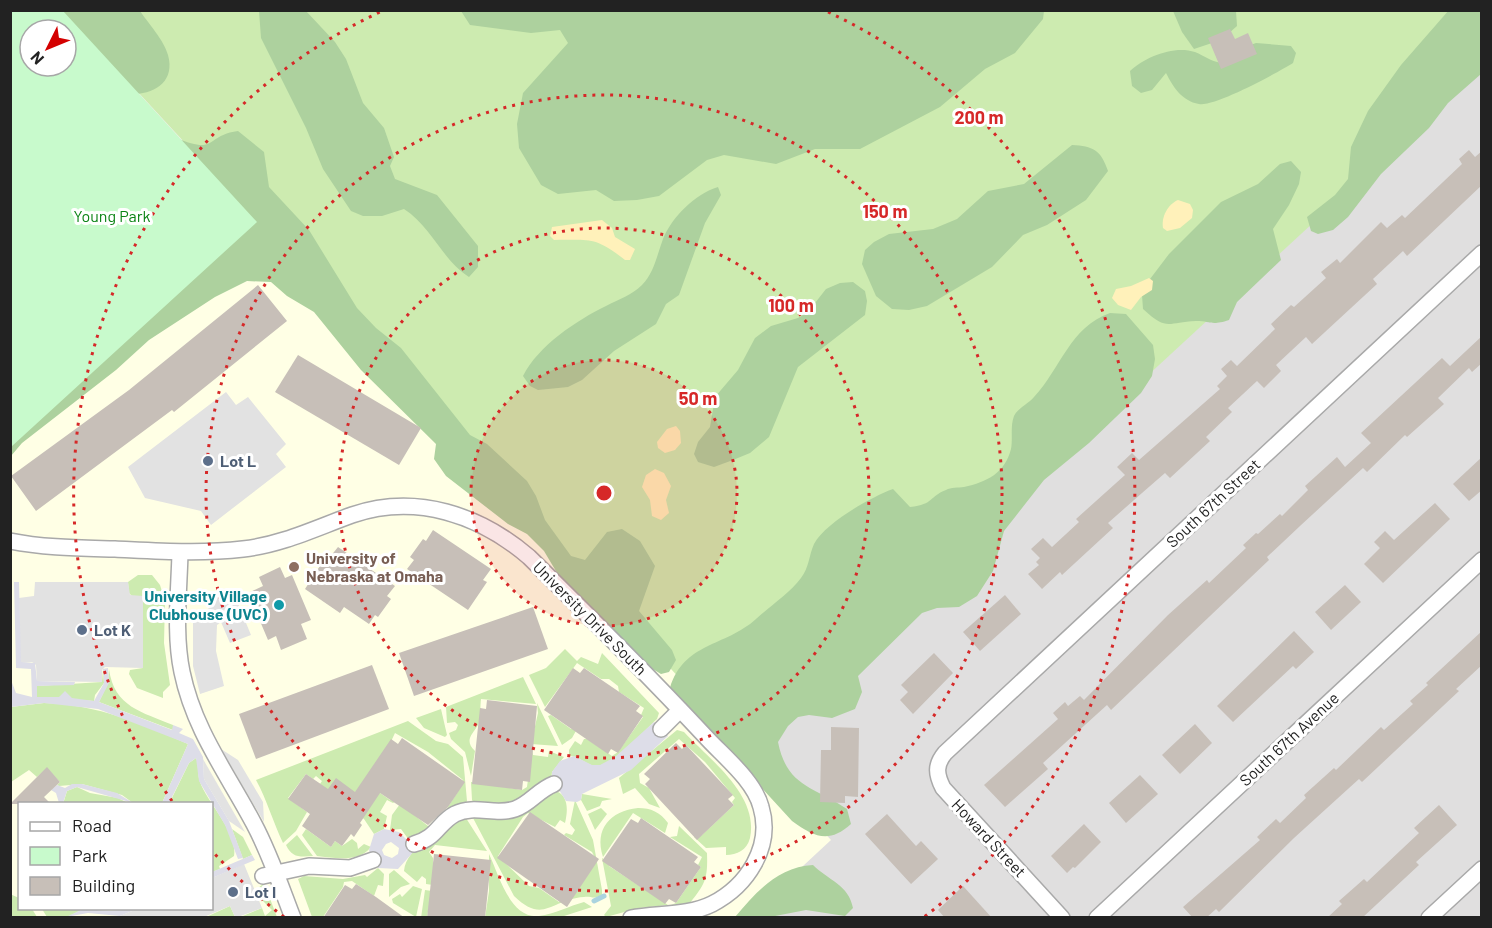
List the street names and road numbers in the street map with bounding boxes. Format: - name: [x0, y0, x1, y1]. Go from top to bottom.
- street label: South 67th Street: [1162, 454, 1264, 551]
- street label: University Drive South: [530, 557, 651, 678]
- street label: South 67th Avenue: [1235, 688, 1342, 789]
- street label: Howard Street: [948, 795, 1030, 881]

